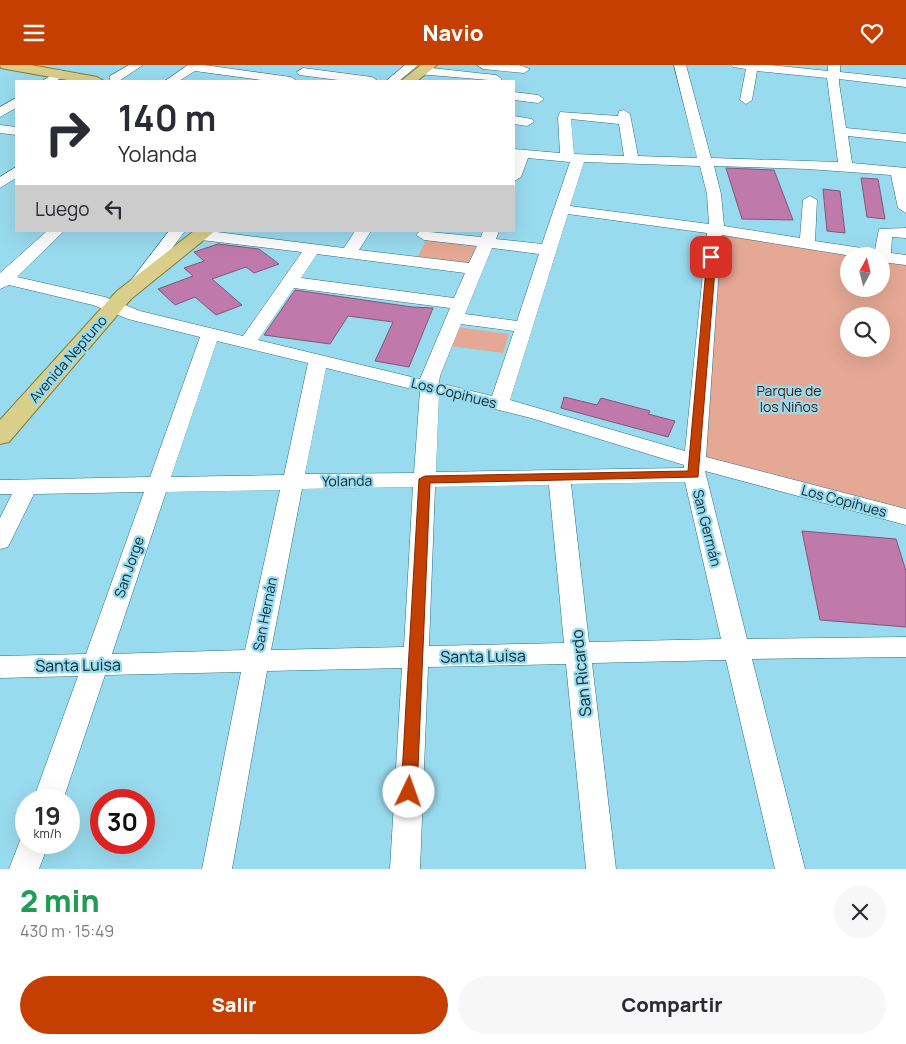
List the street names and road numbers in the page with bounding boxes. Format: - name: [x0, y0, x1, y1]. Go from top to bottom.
- street label: Avenida Neptuno: [24, 311, 111, 406]
- street label: Los Copihues: [409, 373, 499, 412]
- street label: Yolanda: [322, 471, 372, 490]
- street label: Los Copihues: [799, 480, 889, 521]
- street label: San Germán: [689, 487, 726, 568]
- street label: San Jorge: [109, 534, 148, 600]
- street label: San Hernán: [248, 575, 281, 652]
- street label: San Ricardo: [565, 628, 597, 718]
- street label: Santa Luisa: [440, 644, 526, 668]
- street label: Santa Luisa: [35, 653, 121, 677]

